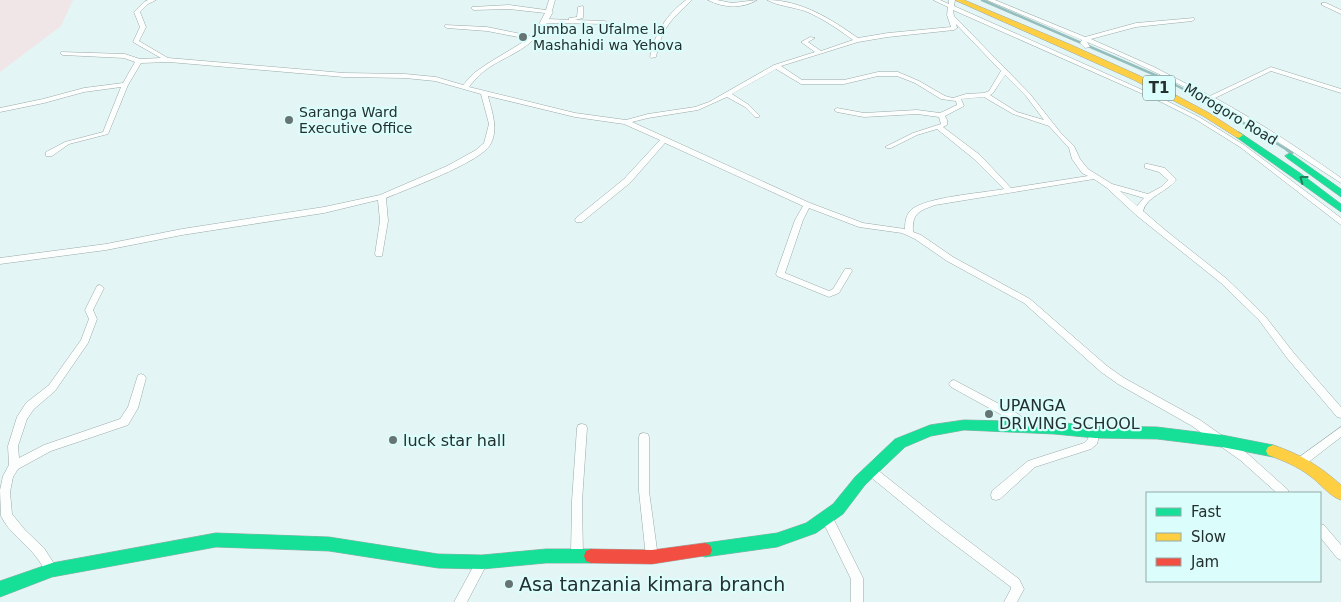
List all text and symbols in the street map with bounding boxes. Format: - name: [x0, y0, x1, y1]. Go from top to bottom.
- place label: Jumba la Ufalme la Mashahidi wa Yehova: [532, 21, 682, 53]
- marker: Jumba la Ufalme la Mashahidi wa Yehova: [517, 31, 529, 43]
- road number: T1: [1143, 76, 1175, 100]
- street label: Morogoro Road: [1182, 80, 1280, 148]
- place label: Saranga Ward Executive Office: [299, 104, 412, 136]
- marker: Saranga Ward Executive Office: [283, 114, 295, 126]
- one-way arrow: [1300, 176, 1309, 184]
- place label: UPANGA DRIVING SCHOOL: [999, 396, 1140, 433]
- marker: UPANGA DRIVING SCHOOL: [983, 408, 995, 420]
- place label: luck star hall: [403, 431, 506, 450]
- marker: luck star hall: [387, 434, 399, 446]
- legend: [1146, 492, 1321, 582]
- text: Fast: [1191, 503, 1221, 521]
- text: Slow: [1191, 528, 1226, 546]
- text: Jam: [1190, 553, 1219, 571]
- place label: Asa tanzania kimara branch: [519, 573, 785, 595]
- marker: Asa tanzania kimara branch: [503, 578, 515, 590]

